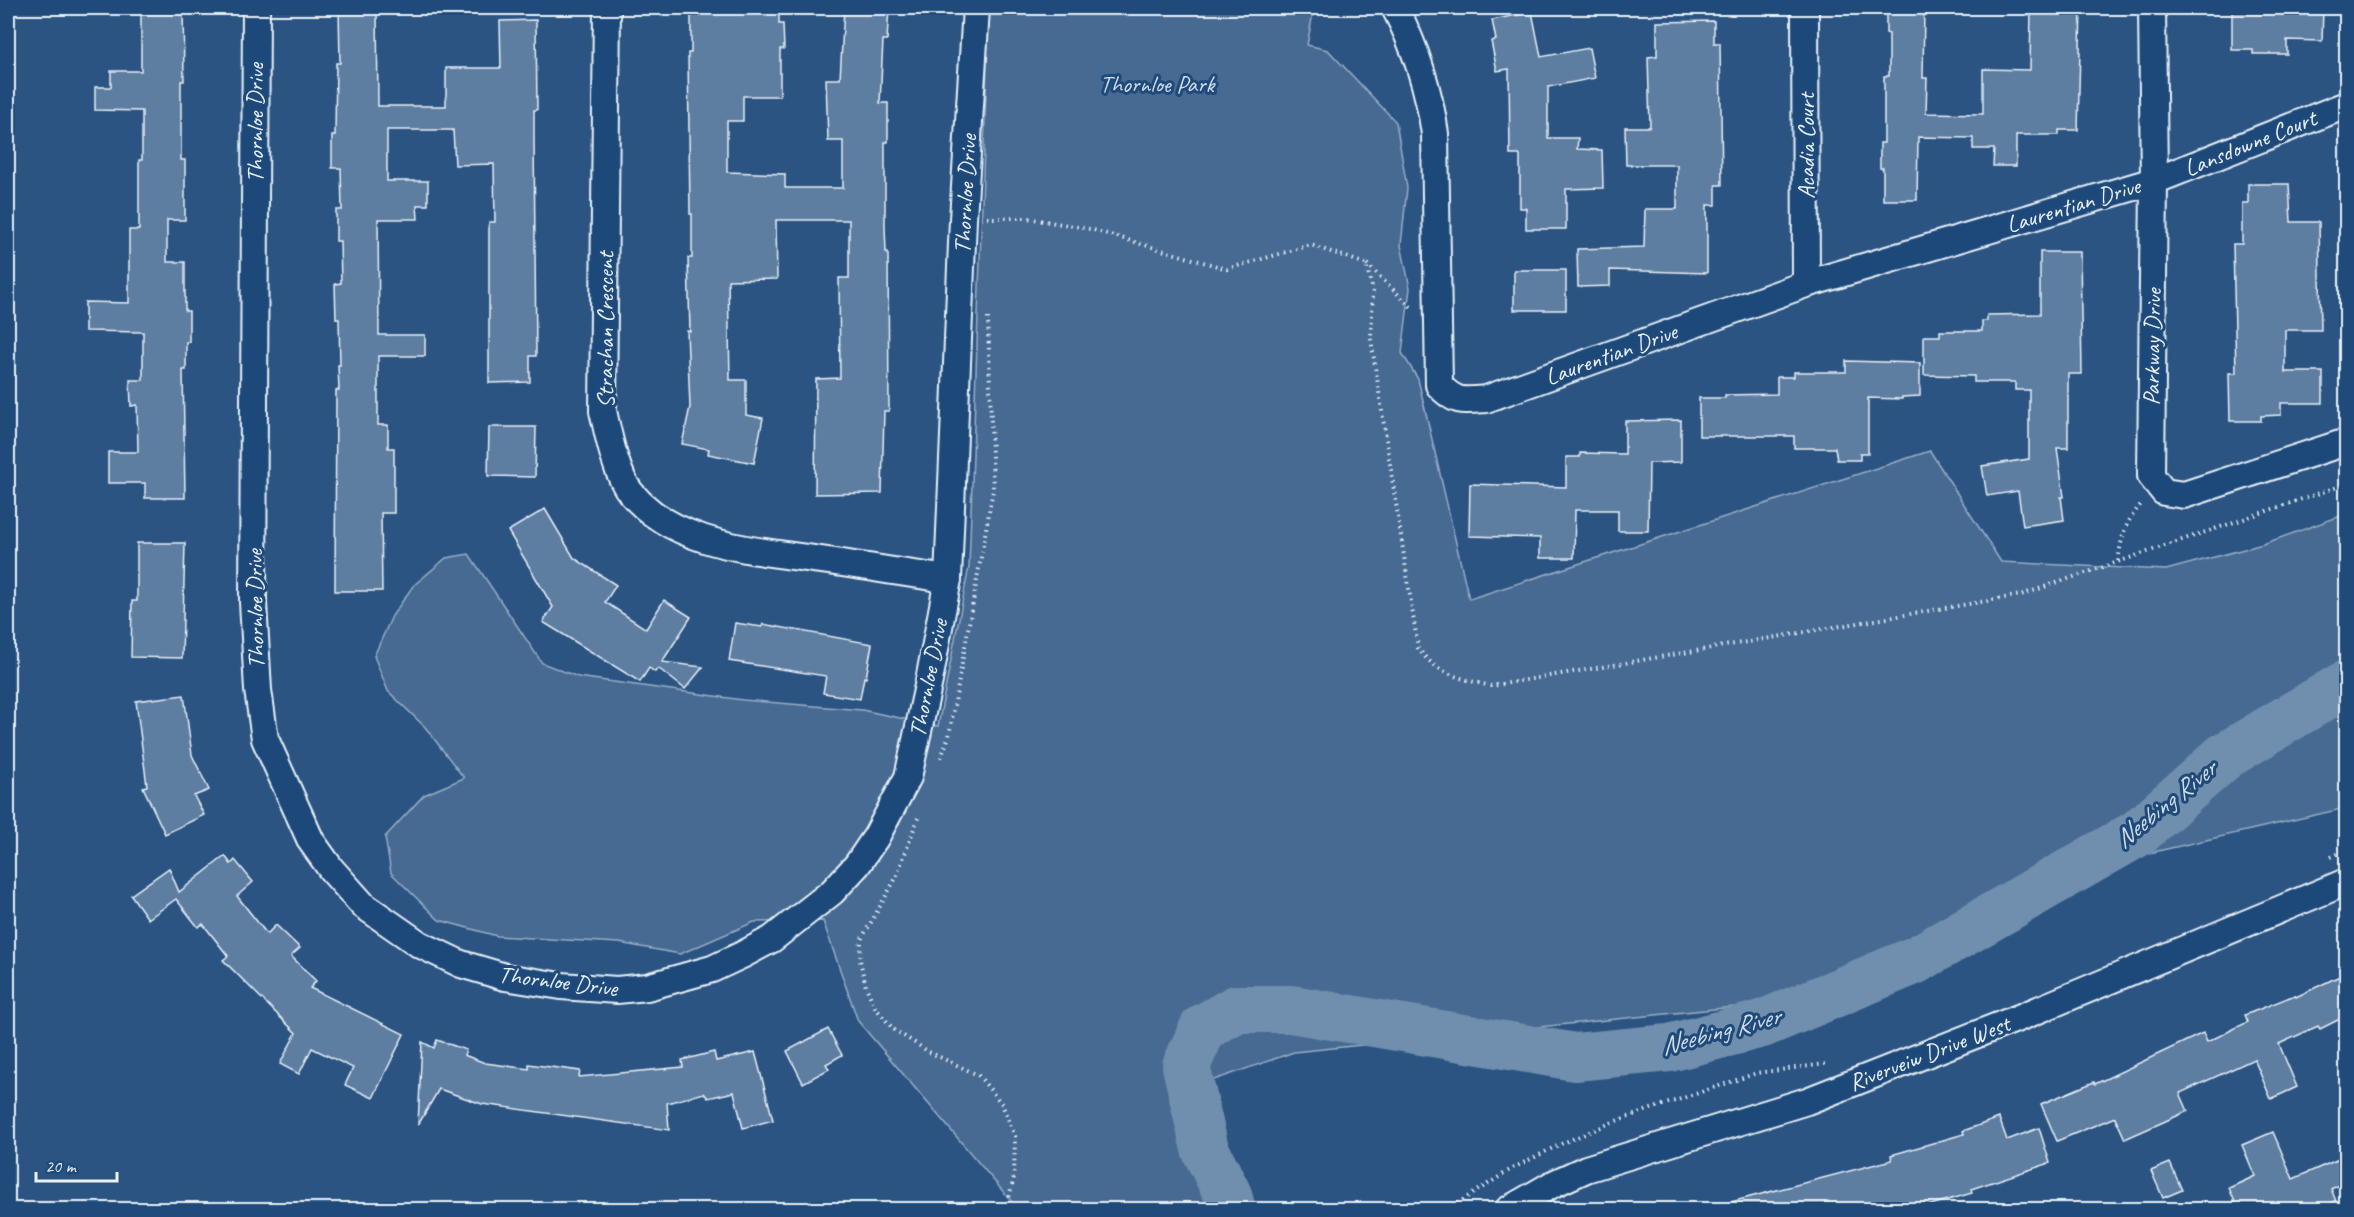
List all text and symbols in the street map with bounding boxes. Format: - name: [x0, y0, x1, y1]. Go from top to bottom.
- street label: Thornloe Drive: [240, 61, 270, 183]
- park label: Thornloe Park: [1100, 69, 1217, 99]
- street label: Acadia Court: [1791, 91, 1821, 199]
- street label: Lansdowne Court: [2180, 102, 2322, 183]
- street label: Thornloe Drive: [947, 131, 983, 254]
- street label: Laurentian Drive: [2003, 170, 2146, 240]
- street label: Strachan Crescent: [590, 250, 620, 408]
- street label: Parkway Drive: [2136, 286, 2168, 406]
- street label: Laurentian Drive: [1541, 316, 1683, 392]
- street label: Thornloe Drive: [239, 547, 271, 669]
- street label: Thornloe Drive: [902, 614, 955, 739]
- water label: Neebing River: [2107, 751, 2225, 855]
- street label: Thornloe Drive: [497, 959, 621, 1003]
- water label: Neebing River: [1657, 998, 1787, 1063]
- street label: Riverveiw Drive West: [1844, 1008, 2016, 1098]
- scale bar: [36, 1145, 117, 1183]
- text: 20 m: [45, 1155, 78, 1177]

